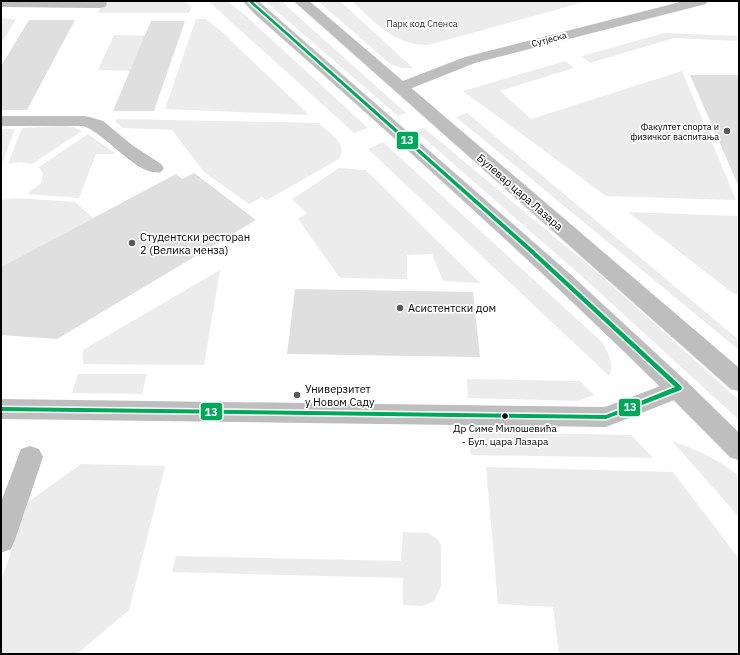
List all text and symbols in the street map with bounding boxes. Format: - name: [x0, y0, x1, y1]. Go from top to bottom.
- park label: Парк код Спенса: [387, 18, 458, 29]
- street label: Сутјеска: [530, 29, 568, 49]
- place label: Факултет спорта и физичког васпитања: [630, 121, 719, 142]
- marker: Факултет спорта и физичког васпитања: [722, 126, 732, 136]
- line badge: 13: [396, 131, 419, 150]
- text: 13: [400, 133, 414, 147]
- street label: Булевар цара Лазара: [474, 151, 566, 233]
- place label: Студентски ресторан 2 (Велика менза): [140, 230, 250, 257]
- marker: Студентски ресторан 2 (Велика менза): [127, 238, 137, 248]
- place label: Асистентски дом: [408, 301, 496, 315]
- marker: Асистентски дом: [395, 303, 405, 313]
- place label: Универзитет у Новом Саду: [305, 382, 375, 409]
- marker: Универзитет у Новом Саду: [292, 390, 302, 400]
- line badge: 13: [618, 398, 641, 417]
- text: 13: [623, 400, 637, 414]
- line badge: 13: [200, 402, 223, 421]
- text: 13: [204, 405, 218, 419]
- marker: Др Симе Милошевића - Бул. цара Лазара: [500, 411, 510, 421]
- place label: Др Симе Милошевића - Бул. цара Лазара: [453, 422, 557, 448]

